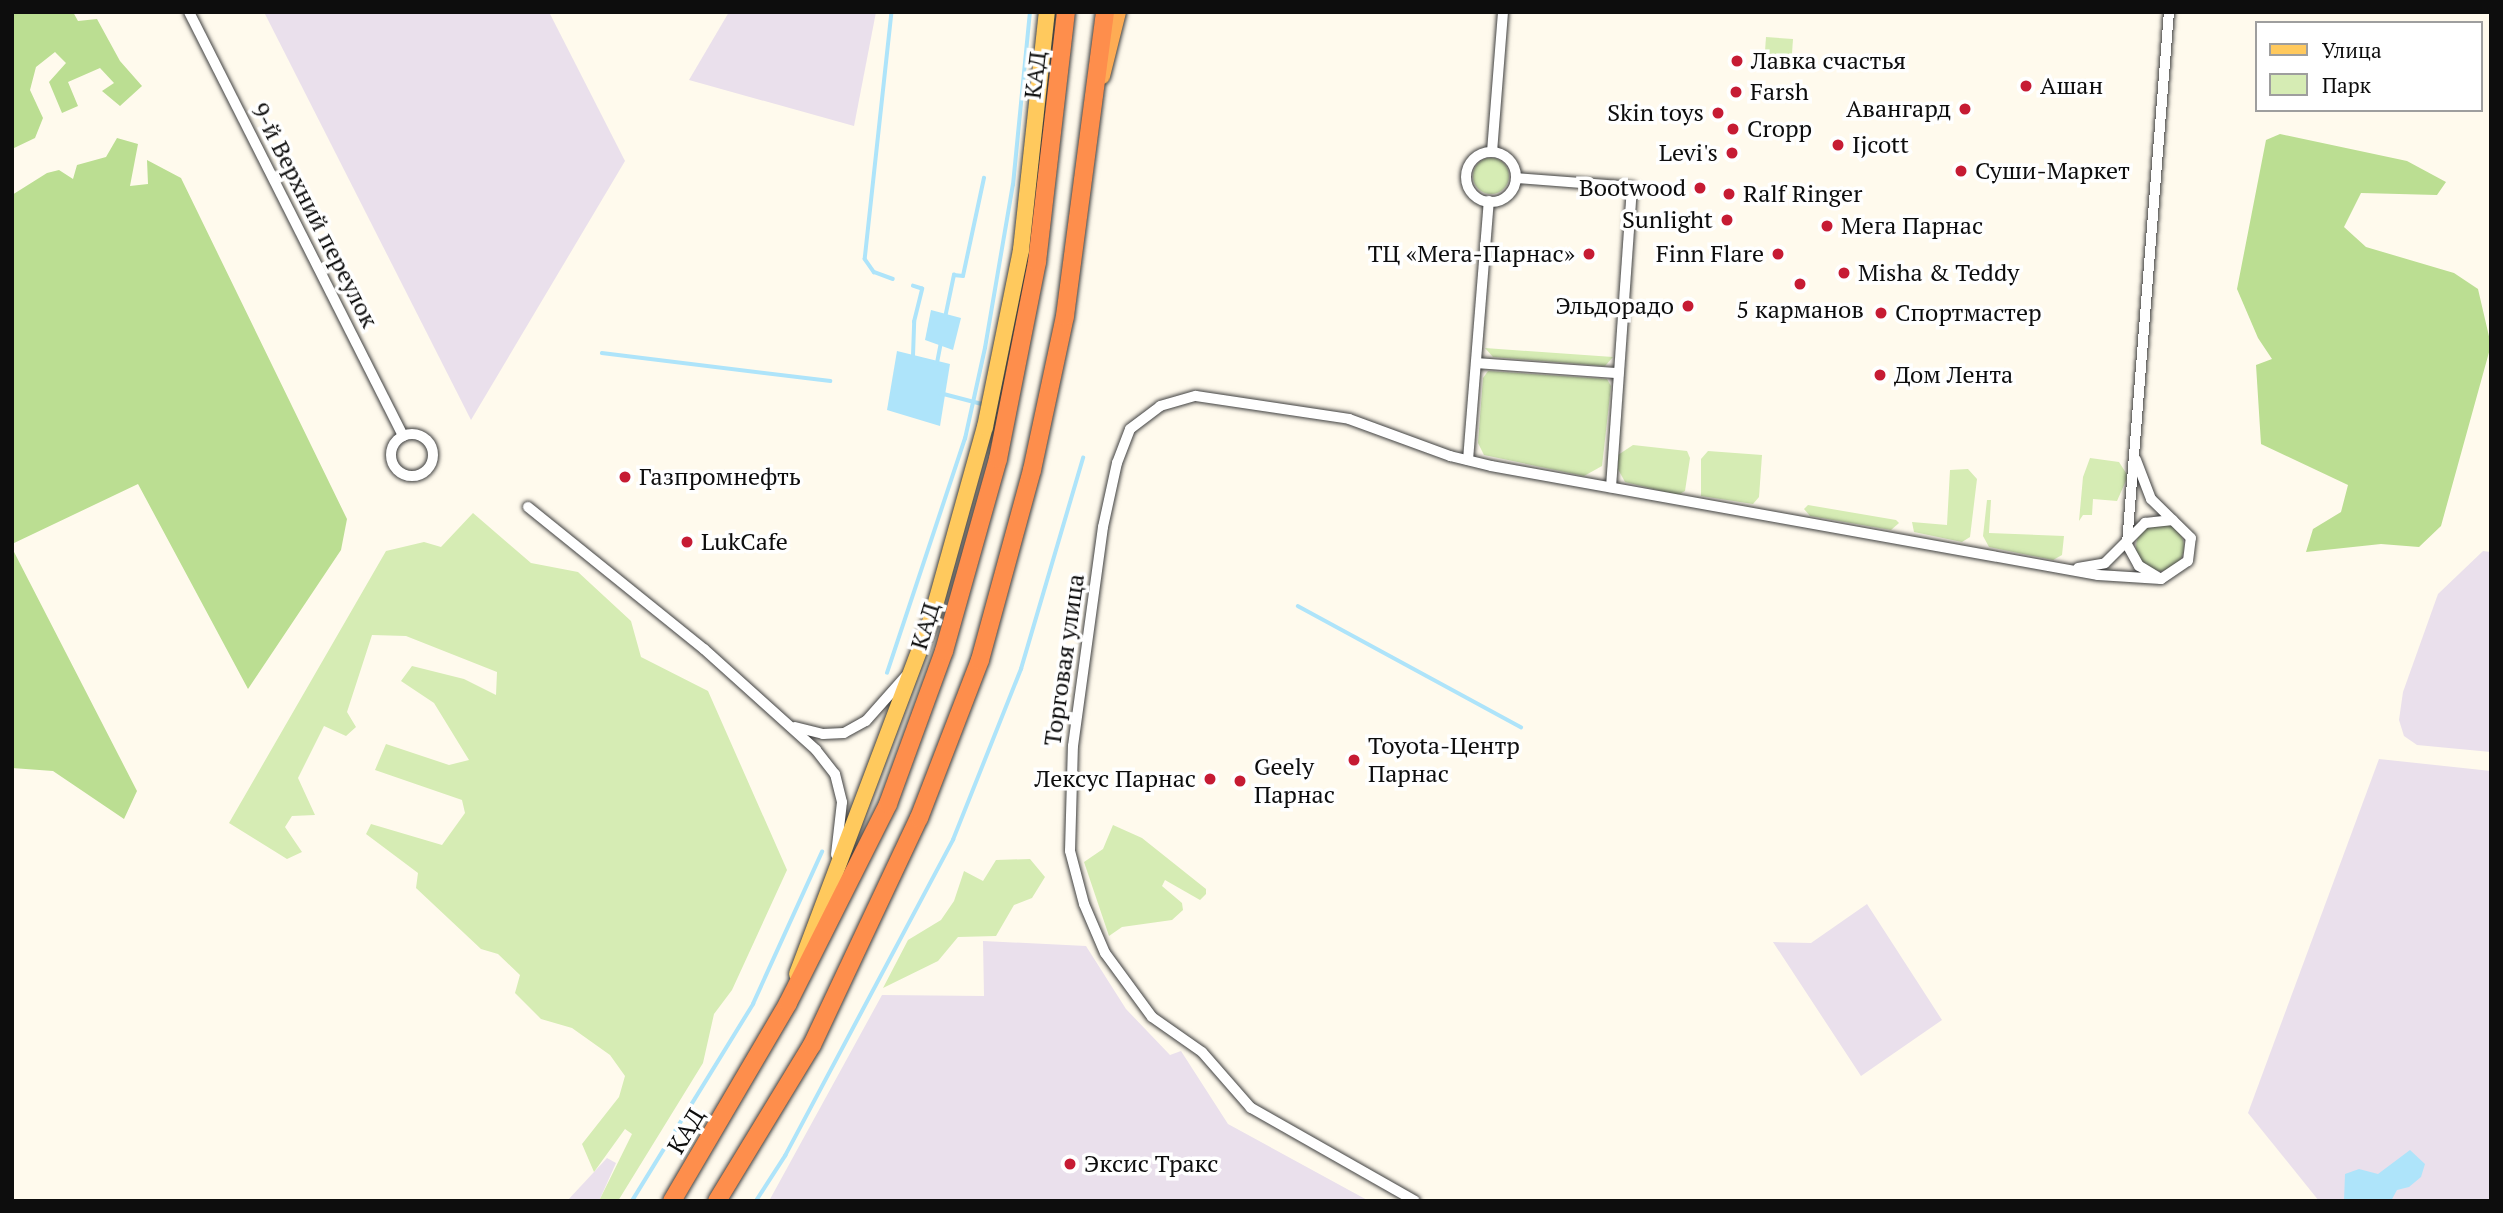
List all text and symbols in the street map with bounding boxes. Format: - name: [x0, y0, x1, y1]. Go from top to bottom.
- legend: [2254, 21, 2482, 112]
- text: Улица: [2322, 36, 2382, 64]
- place label: Лавка счастья: [1751, 47, 1906, 75]
- street label: КАД: [1018, 50, 1052, 100]
- marker: Лавка счастья: [1729, 53, 1745, 69]
- text: Парк: [2322, 71, 2371, 99]
- place label: Ашан: [2040, 72, 2103, 100]
- place label: Farsh: [1750, 78, 1809, 106]
- marker: Ашан: [2018, 78, 2034, 94]
- marker: Farsh: [1728, 84, 1744, 100]
- place label: Авангард: [1846, 95, 1951, 123]
- street label: 9-й Верхний переулок: [246, 98, 384, 332]
- place label: Skin toys: [1607, 99, 1704, 127]
- marker: Авангард: [1957, 101, 1973, 117]
- marker: Skin toys: [1710, 105, 1726, 121]
- place label: Cropp: [1747, 115, 1812, 143]
- marker: Cropp: [1725, 121, 1741, 137]
- place label: Ijcott: [1852, 131, 1909, 159]
- marker: Ijcott: [1830, 137, 1846, 153]
- place label: Levi's: [1659, 139, 1718, 167]
- marker: Levi's: [1724, 145, 1740, 161]
- place label: Суши-Маркет: [1975, 157, 2130, 185]
- marker: Суши-Маркет: [1953, 163, 1969, 179]
- place label: Bootwood: [1579, 174, 1686, 202]
- marker: Bootwood: [1692, 180, 1708, 196]
- place label: Ralf Ringer: [1743, 180, 1862, 208]
- marker: Ralf Ringer: [1721, 186, 1737, 202]
- place label: Sunlight: [1622, 206, 1713, 234]
- marker: Sunlight: [1719, 212, 1735, 228]
- place label: Мега Парнас: [1841, 212, 1983, 240]
- marker: Мега Парнас: [1819, 218, 1835, 234]
- place label: ТЦ «Мега-Парнас»: [1368, 240, 1575, 268]
- place label: Finn Flare: [1656, 240, 1764, 268]
- marker: ТЦ «Мега-Парнас»: [1581, 246, 1597, 262]
- marker: Finn Flare: [1770, 246, 1786, 262]
- place label: Misha & Teddy: [1858, 259, 2019, 287]
- marker: Misha & Teddy: [1836, 265, 1852, 281]
- marker: 5 карманов: [1792, 276, 1808, 292]
- place label: Эльдорадо: [1555, 292, 1674, 320]
- place label: 5 карманов: [1736, 296, 1864, 324]
- marker: Эльдорадо: [1680, 298, 1696, 314]
- place label: Спортмастер: [1895, 299, 2042, 327]
- marker: Спортмастер: [1873, 305, 1889, 321]
- place label: Дом Лента: [1894, 361, 2013, 389]
- marker: Дом Лента: [1872, 367, 1888, 383]
- place label: Газпромнефть: [639, 463, 801, 491]
- marker: Газпромнефть: [617, 469, 633, 485]
- place label: LukCafe: [701, 528, 788, 556]
- marker: LukCafe: [679, 534, 695, 550]
- street label: Торговая улица: [1038, 572, 1090, 748]
- street label: КАД: [904, 599, 946, 653]
- place label: Toyota-Центр Парнас: [1368, 732, 1520, 788]
- marker: Toyota-Центр Парнас: [1346, 752, 1362, 768]
- place label: Geely Парнас: [1254, 753, 1335, 809]
- place label: Лексус Парнас: [1035, 765, 1196, 793]
- marker: Лексус Парнас: [1202, 771, 1218, 787]
- marker: Geely Парнас: [1232, 773, 1248, 789]
- street label: КАД: [661, 1103, 711, 1159]
- place label: Эксис Тракс: [1084, 1150, 1218, 1178]
- marker: Эксис Тракс: [1062, 1156, 1078, 1172]

